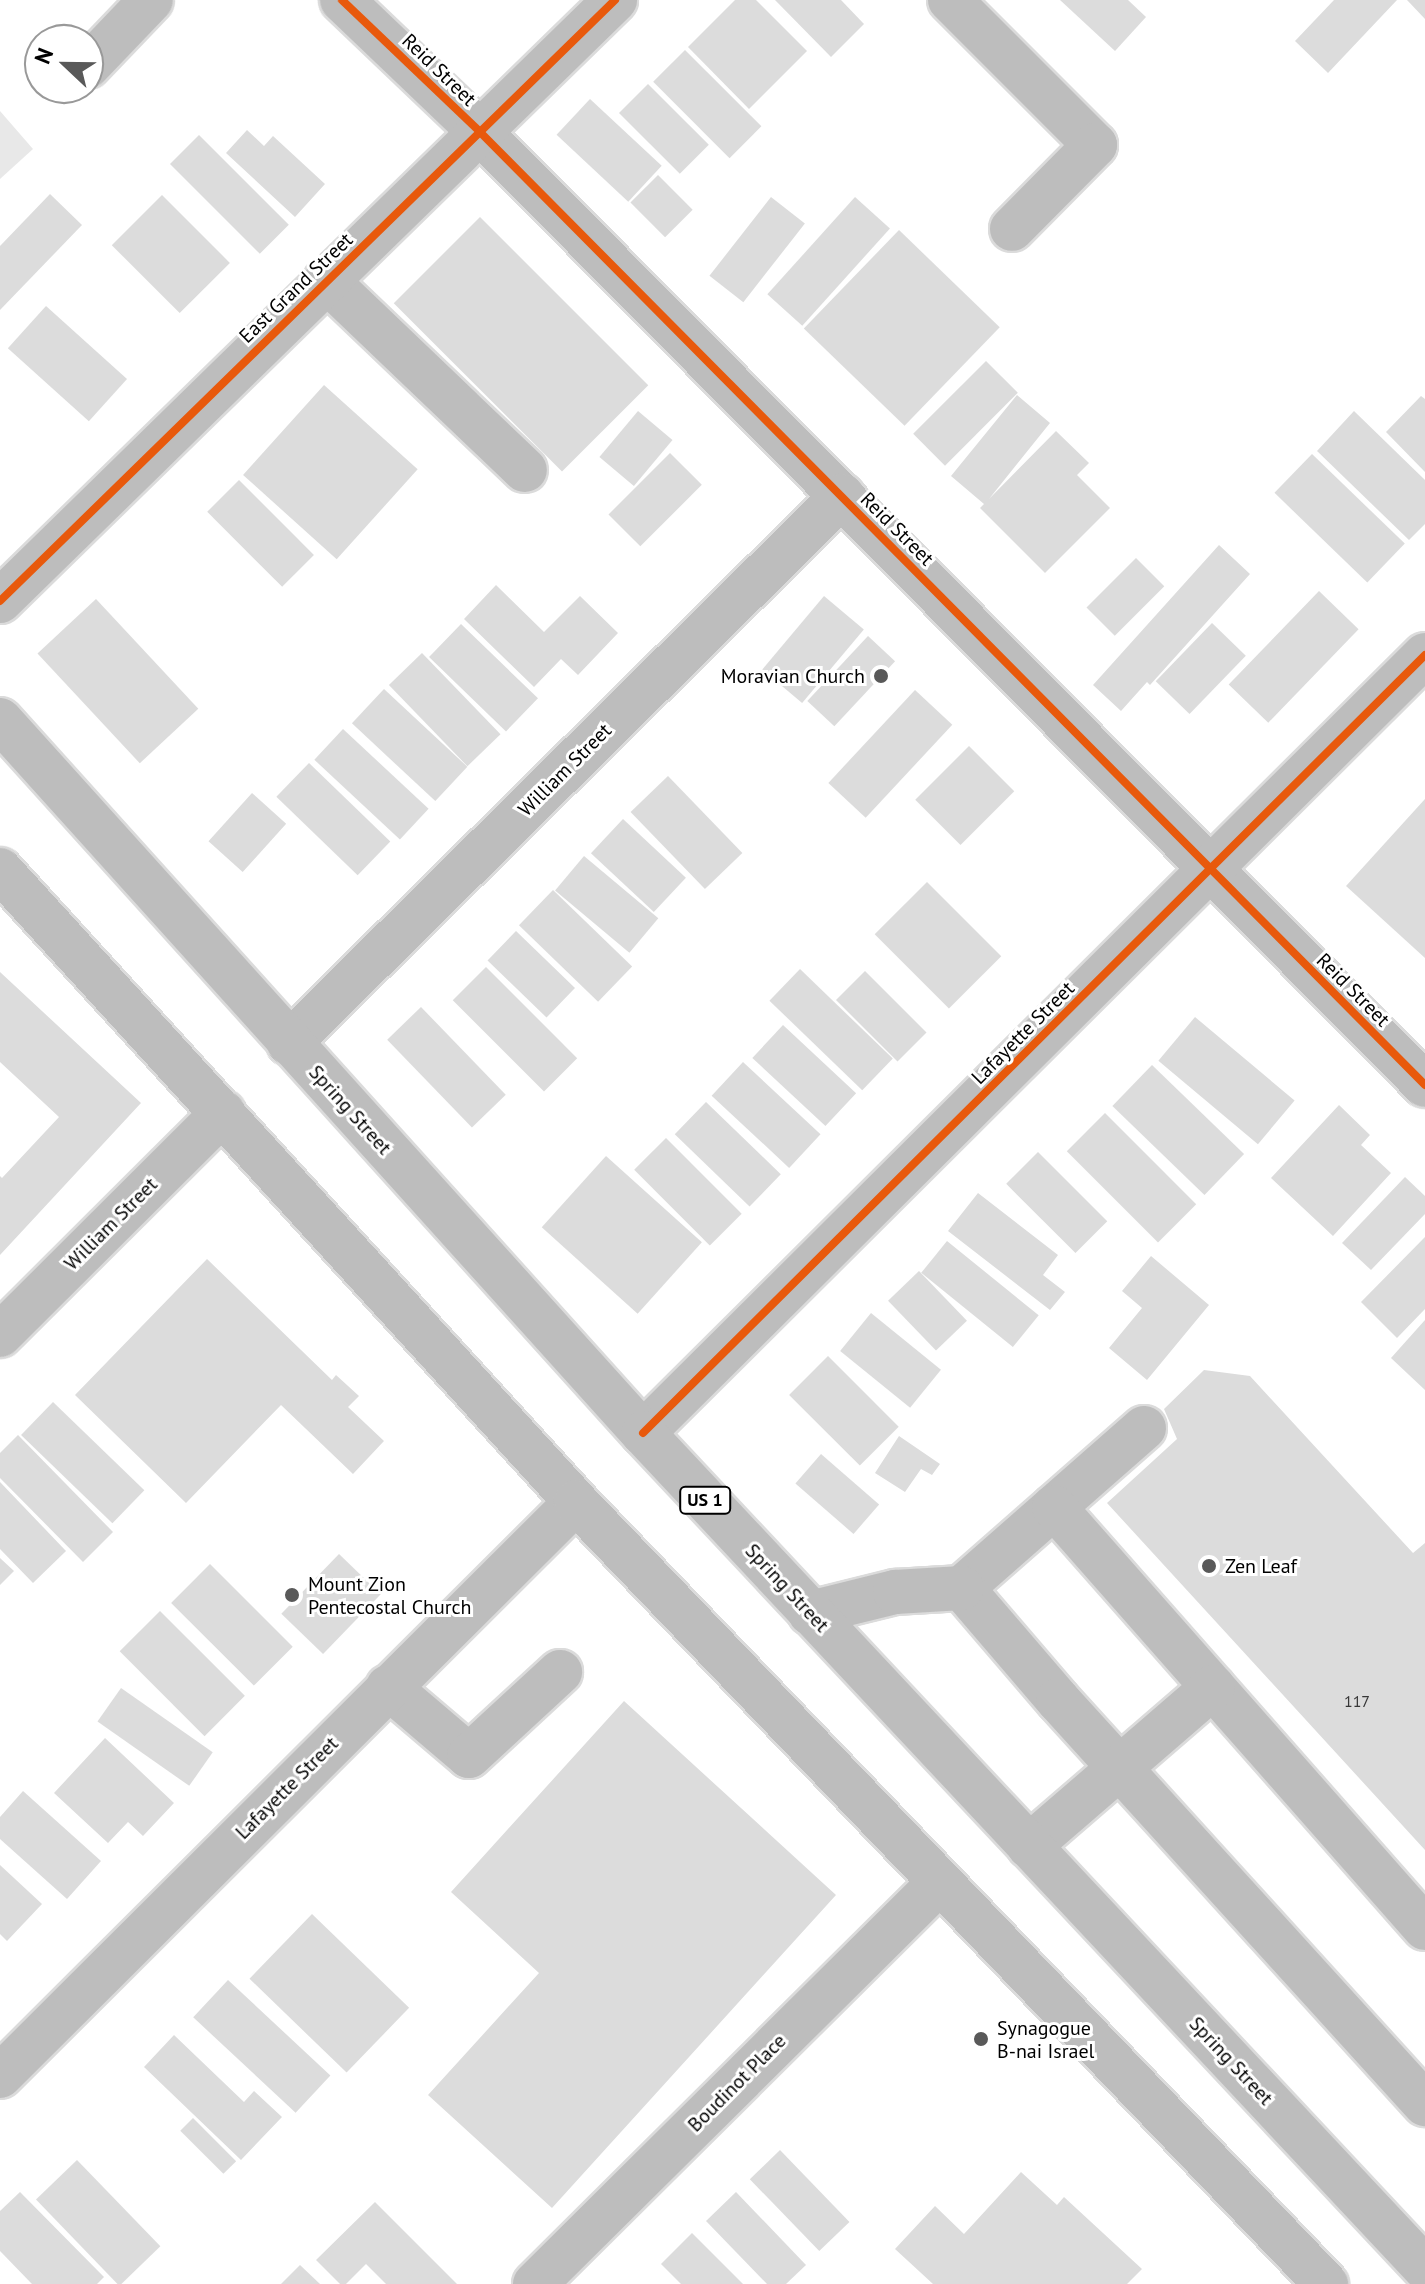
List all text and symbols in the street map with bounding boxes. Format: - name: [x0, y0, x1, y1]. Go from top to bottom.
- north arrow: [24, 24, 104, 104]
- street label: Reid Street: [397, 29, 481, 111]
- text: N: [28, 44, 59, 68]
- street label: East Grand Street: [234, 228, 358, 348]
- street label: Reid Street: [855, 487, 939, 571]
- place label: Moravian Church: [721, 664, 865, 688]
- marker: Moravian Church: [872, 667, 890, 685]
- street label: William Street: [514, 719, 616, 821]
- street label: Reid Street: [1311, 948, 1395, 1032]
- street label: Lafayette Street: [967, 977, 1079, 1089]
- street label: Spring Street: [304, 1060, 396, 1160]
- street label: William Street: [60, 1173, 162, 1275]
- road number: US 1: [679, 1486, 731, 1514]
- street label: Spring Street: [740, 1539, 834, 1637]
- place label: Zen Leaf: [1225, 1554, 1297, 1578]
- marker: Zen Leaf: [1200, 1557, 1218, 1575]
- place label: Mount Zion Pentecostal Church: [308, 1572, 472, 1619]
- marker: Mount Zion Pentecostal Church: [283, 1586, 301, 1604]
- house number: 117: [1344, 1691, 1370, 1711]
- street label: Lafayette Street: [231, 1732, 343, 1844]
- street label: Spring Street: [1184, 2012, 1278, 2110]
- place label: Synagogue B-nai Israel: [997, 2016, 1094, 2063]
- street label: Boudinot Place: [683, 2029, 791, 2137]
- marker: Synagogue B-nai Israel: [972, 2030, 990, 2048]

